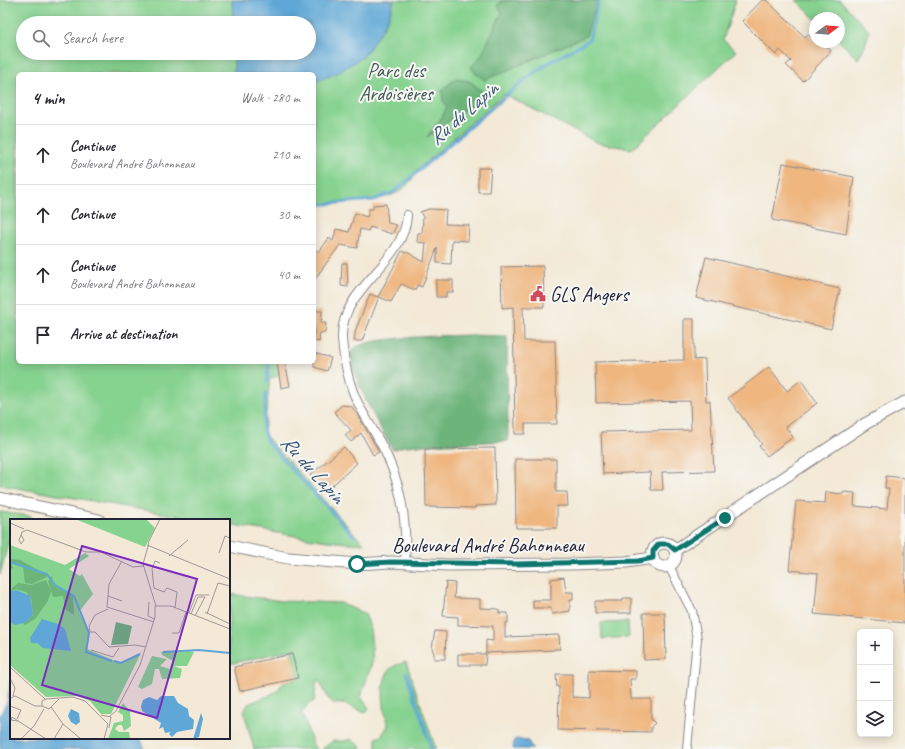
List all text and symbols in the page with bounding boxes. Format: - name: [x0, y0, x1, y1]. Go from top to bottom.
- north arrow: [809, 12, 845, 48]
- search box: [16, 16, 316, 60]
- icon: search: [30, 27, 52, 49]
- text: Search here: [62, 29, 123, 48]
- park label: Parc des Ardoisières: [359, 58, 435, 106]
- water label: Ru du Lapin: [423, 74, 505, 150]
- text: 4 min: [32, 88, 65, 109]
- text: Walk · 280 m: [241, 90, 300, 106]
- text: Continue: [70, 137, 115, 156]
- icon: ahead: [32, 144, 54, 166]
- text: 210 m: [272, 147, 300, 163]
- text: Boulevard André Bahonneau: [70, 156, 195, 172]
- icon: ahead: [32, 204, 54, 226]
- text: Continue: [70, 205, 115, 224]
- text: 30 m: [278, 207, 300, 223]
- text: Continue: [70, 257, 115, 276]
- icon: ahead: [32, 264, 54, 286]
- text: 40 m: [278, 267, 300, 283]
- text: Boulevard André Bahonneau: [70, 276, 195, 292]
- place label: GLS Angers: [550, 282, 630, 307]
- public building icon: GLS Angers: [529, 285, 547, 303]
- icon: arrive: [32, 324, 54, 346]
- text: Arrive at destination: [70, 325, 177, 344]
- water label: Ru du Lapin: [275, 429, 352, 511]
- route end: [716, 509, 734, 527]
- inset map: [10, 519, 230, 739]
- street label: Boulevard André Bahonneau: [392, 533, 585, 558]
- route start: [348, 555, 366, 573]
- map controls: [857, 629, 893, 737]
- button: +: [857, 629, 893, 665]
- button: −: [857, 665, 893, 701]
- button: layers: [857, 701, 893, 737]

